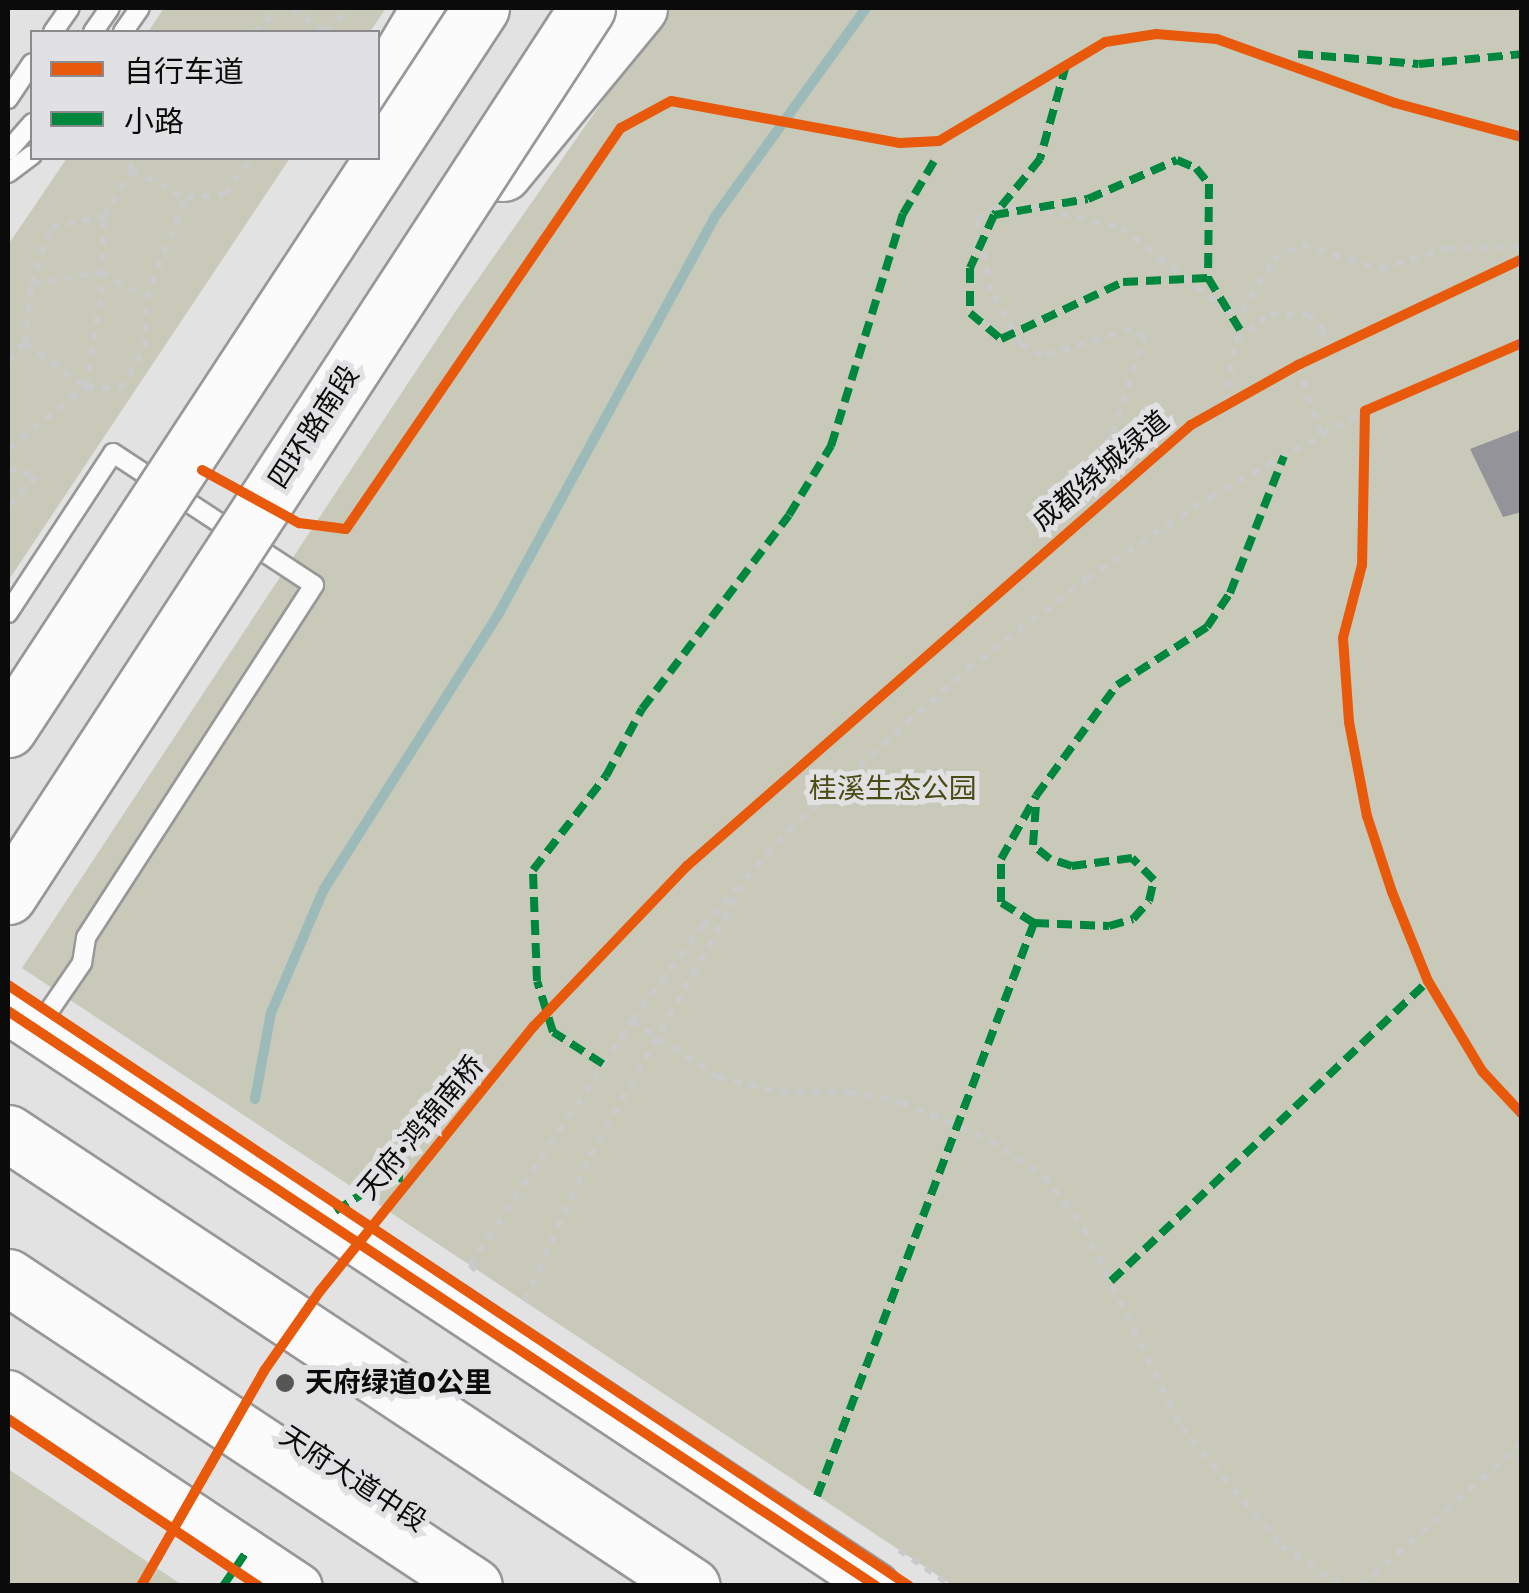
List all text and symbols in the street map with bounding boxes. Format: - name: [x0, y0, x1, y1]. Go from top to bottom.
- legend: [30, 30, 380, 160]
- text: 自行车道: [124, 54, 244, 90]
- text: 小路: [124, 104, 184, 140]
- street label: 四环路南段: [262, 359, 366, 495]
- street label: 成都绕城绿道: [1026, 404, 1176, 538]
- park label: 桂溪生态公园: [809, 772, 977, 806]
- street label: 天府·鸿锦南桥: [351, 1049, 491, 1207]
- place label: 天府绿道0公里: [305, 1366, 492, 1400]
- marker: 天府绿道0公里: [274, 1372, 296, 1394]
- street label: 天府大道中段: [273, 1419, 433, 1539]

